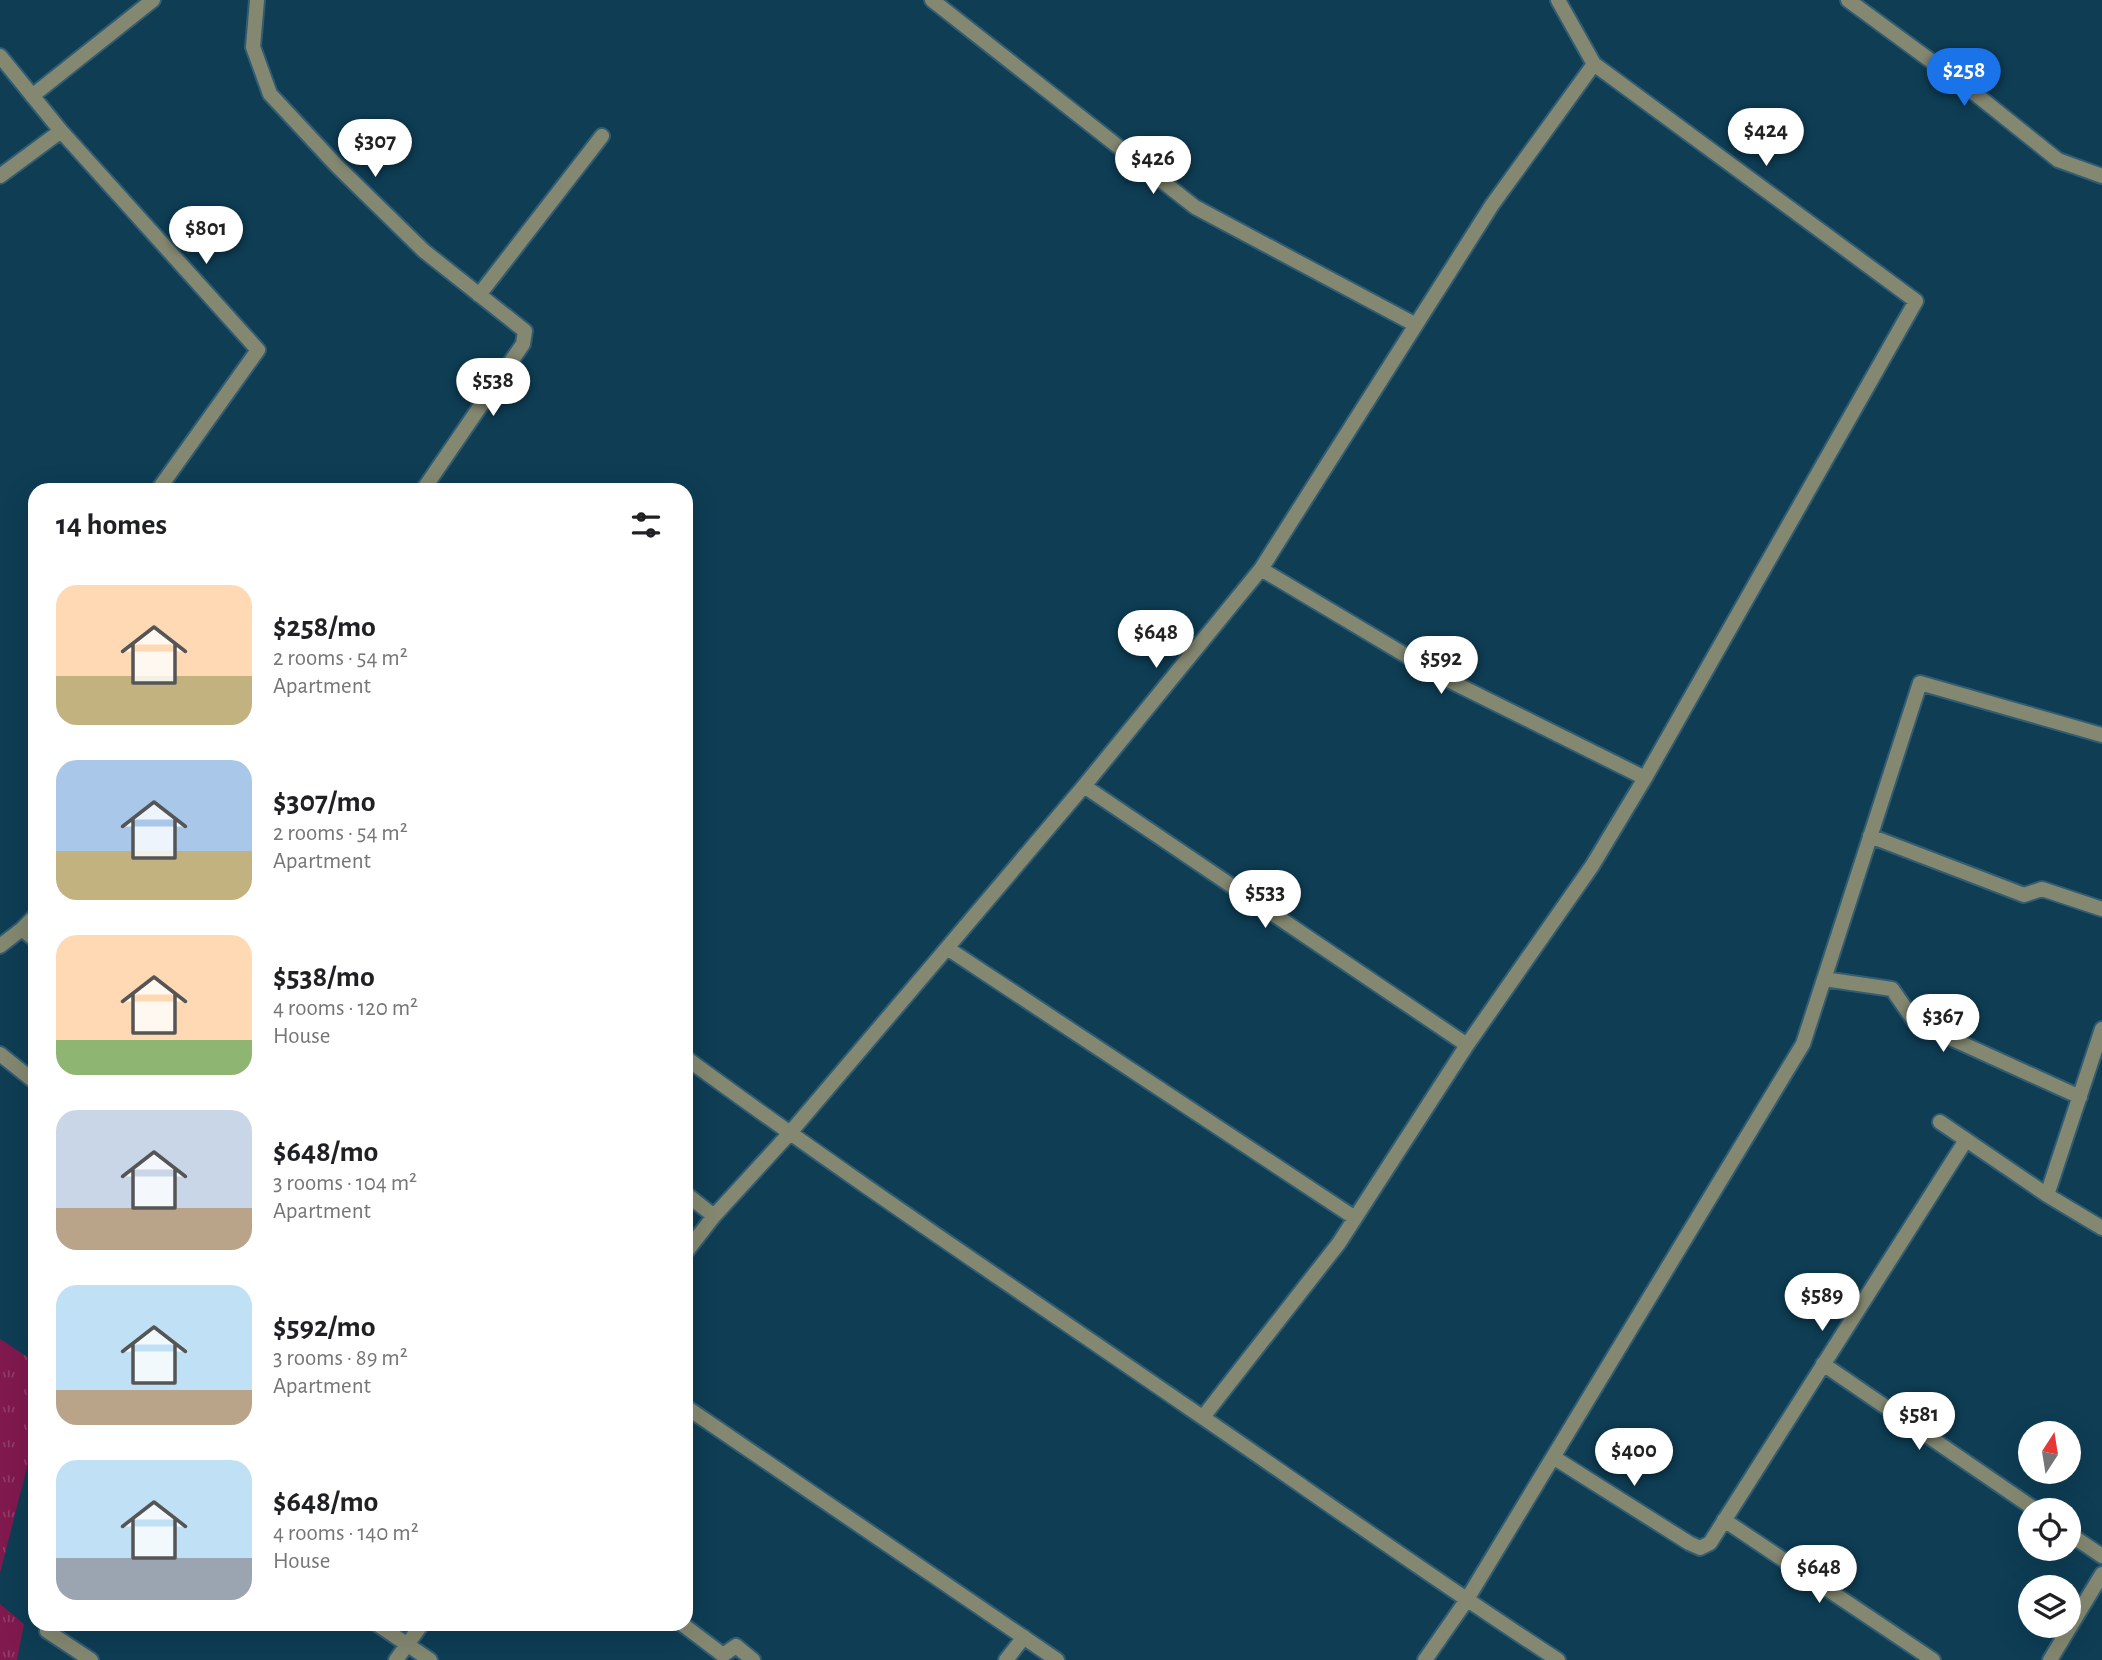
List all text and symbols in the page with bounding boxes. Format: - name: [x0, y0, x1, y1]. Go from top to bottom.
- pin: $258: [1923, 48, 2005, 108]
- text: $258: [1943, 59, 1985, 82]
- pin: $424: [1725, 108, 1807, 168]
- text: $424: [1744, 119, 1788, 142]
- pin: $307: [334, 120, 416, 179]
- text: $307: [354, 130, 396, 153]
- pin: $426: [1112, 136, 1194, 196]
- text: $426: [1131, 147, 1175, 170]
- pin: $801: [165, 206, 247, 266]
- text: $801: [185, 217, 227, 240]
- pin: $538: [452, 358, 534, 418]
- text: $538: [472, 369, 514, 392]
- icon: filters: [627, 506, 665, 544]
- text: 14 homes: [56, 510, 167, 540]
- pin: $648: [1115, 610, 1197, 670]
- text: $258/mo: [273, 612, 376, 642]
- icon: home: [112, 613, 196, 697]
- text: $648: [1134, 621, 1178, 644]
- pin: $592: [1400, 636, 1482, 696]
- text: 2 rooms · 54 m²: [273, 647, 408, 670]
- text: $592: [1420, 647, 1462, 670]
- text: Apartment: [273, 675, 371, 698]
- text: $307/mo: [273, 787, 376, 817]
- icon: home: [112, 788, 196, 872]
- text: 2 rooms · 54 m²: [273, 822, 408, 845]
- text: Apartment: [273, 850, 371, 873]
- pin: $533: [1224, 870, 1306, 930]
- text: $533: [1245, 881, 1285, 904]
- text: $538/mo: [273, 962, 375, 992]
- icon: home: [112, 963, 196, 1047]
- pin: $367: [1902, 995, 1984, 1054]
- text: 4 rooms · 120 m²: [273, 997, 418, 1020]
- text: $367: [1922, 1005, 1964, 1028]
- text: House: [273, 1025, 330, 1048]
- text: $648/mo: [273, 1137, 378, 1167]
- icon: home: [112, 1138, 196, 1222]
- text: 3 rooms · 104 m²: [273, 1172, 417, 1195]
- text: Apartment: [273, 1200, 371, 1223]
- pin: $589: [1781, 1274, 1863, 1333]
- text: $589: [1801, 1284, 1843, 1307]
- text: $592/mo: [273, 1312, 376, 1342]
- icon: home: [112, 1313, 196, 1397]
- text: 3 rooms · 89 m²: [273, 1347, 408, 1370]
- text: Apartment: [273, 1375, 371, 1398]
- pin: $581: [1878, 1392, 1960, 1452]
- text: $581: [1899, 1403, 1939, 1426]
- north arrow: [2018, 1421, 2081, 1484]
- map controls: [2018, 1421, 2081, 1638]
- pin: $400: [1593, 1428, 1675, 1488]
- text: $400: [1611, 1439, 1657, 1462]
- text: $648/mo: [273, 1487, 378, 1517]
- icon: home: [112, 1488, 196, 1572]
- button: locate: [2018, 1498, 2081, 1561]
- text: 4 rooms · 140 m²: [273, 1522, 419, 1545]
- pin: $648: [1778, 1546, 1860, 1605]
- text: House: [273, 1550, 330, 1573]
- text: $648: [1797, 1556, 1841, 1579]
- button: layers: [2018, 1575, 2081, 1638]

